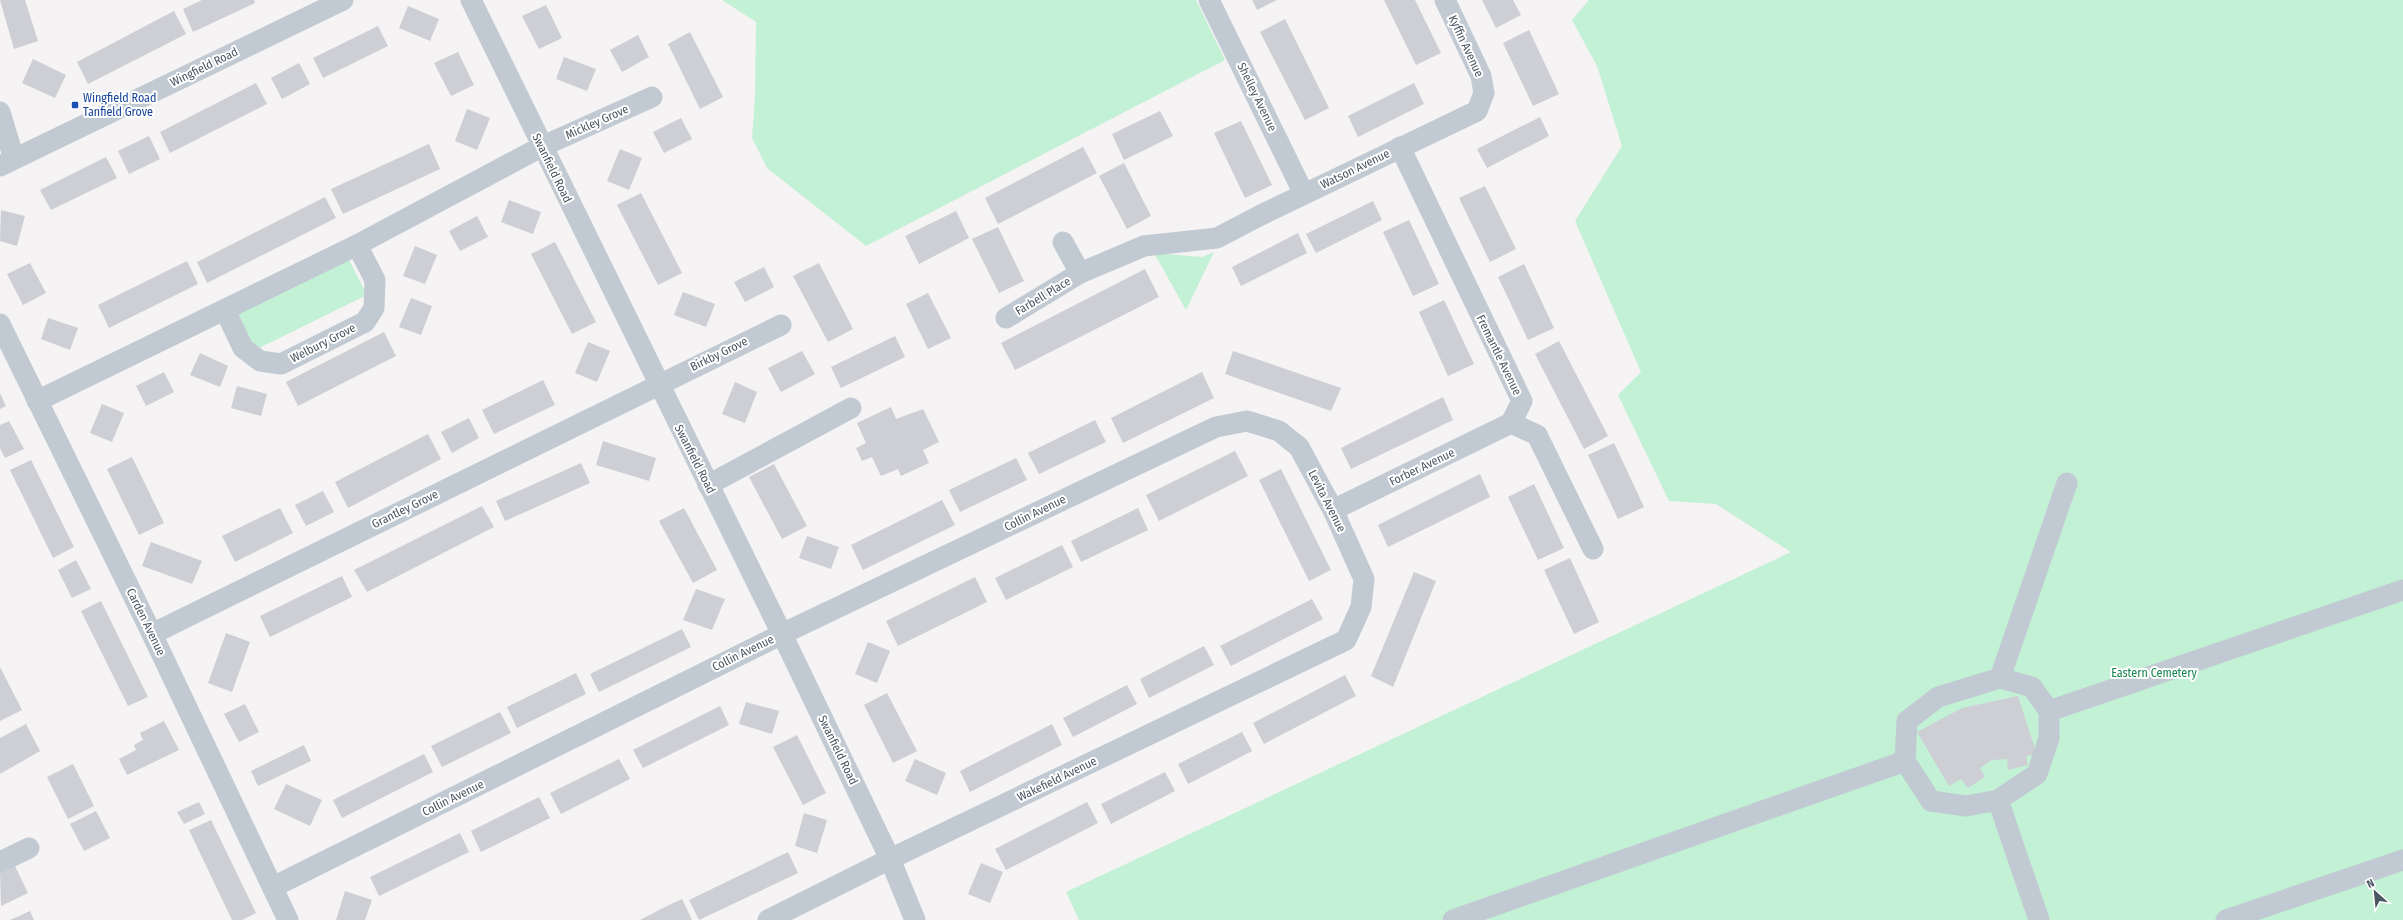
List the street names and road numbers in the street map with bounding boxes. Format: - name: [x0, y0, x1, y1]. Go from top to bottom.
- street label: Kyffin Avenue: [1446, 13, 1486, 79]
- street label: Wingfield Road: [168, 45, 240, 89]
- street label: Shelley Avenue: [1234, 60, 1280, 134]
- street label: Mickley Grove: [563, 102, 631, 142]
- street label: Swanfield Road: [529, 131, 575, 205]
- street label: Watson Avenue: [1318, 146, 1392, 192]
- street label: Farbell Place: [1013, 274, 1073, 318]
- street label: Fremantle Avenue: [1473, 312, 1525, 398]
- street label: Welbury Grove: [288, 321, 358, 365]
- street label: Birkby Grove: [688, 334, 750, 374]
- street label: Swanfield Road: [672, 422, 718, 496]
- street label: Forber Avenue: [1387, 445, 1457, 489]
- street label: Levita Avenue: [1305, 468, 1349, 534]
- street label: Grantley Grove: [370, 487, 441, 531]
- street label: Collin Avenue: [1002, 492, 1068, 534]
- street label: Carden Avenue: [124, 586, 168, 658]
- street label: Collin Avenue: [710, 632, 776, 674]
- street label: Swanfield Road: [815, 713, 861, 787]
- street label: Wakefield Avenue: [1015, 754, 1099, 804]
- street label: Collin Avenue: [420, 777, 486, 819]

